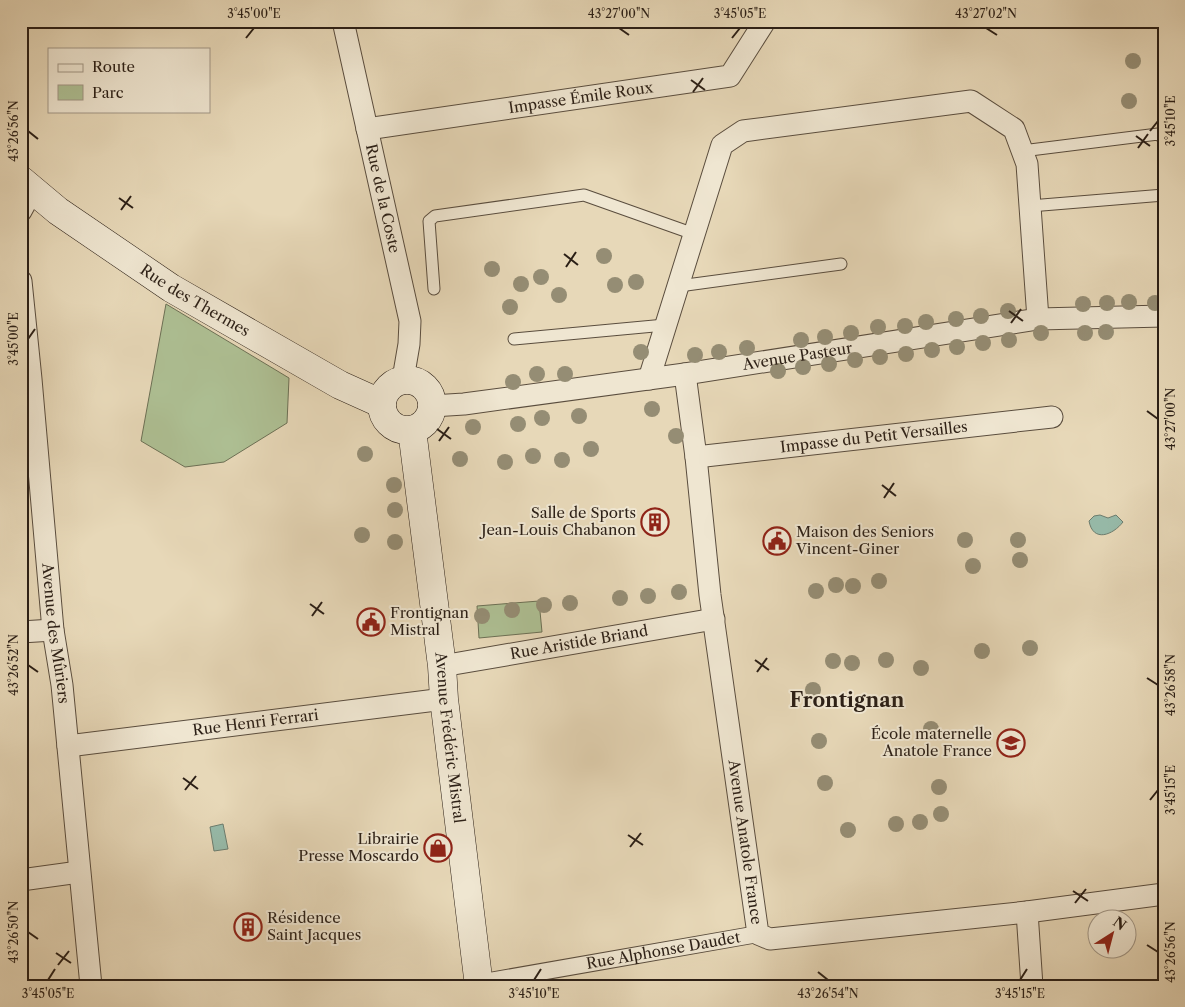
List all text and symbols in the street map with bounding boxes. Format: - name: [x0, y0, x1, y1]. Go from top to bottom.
- text: 3°45'00"E: [227, 6, 281, 21]
- text: 43°27'00"N: [588, 6, 650, 21]
- text: 3°45'05"E: [714, 6, 766, 21]
- text: 43°27'02"N: [955, 6, 1017, 21]
- legend: [48, 48, 210, 112]
- text: Route: [92, 57, 135, 76]
- street label: Impasse Émile Roux: [507, 77, 655, 117]
- text: Parc: [92, 83, 124, 102]
- text: 3°45'10"E: [1163, 95, 1178, 147]
- text: 43°26'56"N: [6, 100, 21, 162]
- street label: Rue de la Coste: [362, 142, 405, 255]
- street label: Rue des Thermes: [137, 260, 253, 340]
- text: 3°45'00"E: [6, 312, 21, 366]
- street label: Avenue Pasteur: [740, 338, 854, 374]
- text: 43°27'00"N: [1163, 388, 1178, 450]
- street label: Impasse du Petit Versailles: [779, 417, 969, 456]
- place label: Salle de Sports Jean-Louis Chabanon: [479, 503, 637, 539]
- building icon: Salle de Sports Jean-Louis Chabanon: [640, 507, 670, 537]
- place label: Maison des Seniors Vincent-Giner: [795, 522, 934, 558]
- public building icon: Maison des Seniors Vincent-Giner: [762, 526, 792, 556]
- street label: Avenue des Mûriers: [38, 561, 74, 704]
- place label: Frontignan Mistral: [390, 603, 470, 639]
- public building icon: Frontignan Mistral: [356, 607, 386, 637]
- street label: Rue Aristide Briand: [508, 621, 649, 663]
- text: 43°26'52"N: [6, 634, 21, 696]
- street label: Avenue Frédéric Mistral: [431, 650, 469, 825]
- text: 43°26'58"N: [1163, 654, 1178, 716]
- district label: Frontignan: [789, 688, 905, 712]
- street label: Rue Henri Ferrari: [191, 705, 320, 739]
- place label: École maternelle Anatole France: [871, 724, 992, 760]
- school or university icon: École maternelle Anatole France: [996, 728, 1026, 758]
- street label: Avenue Anatole France: [724, 757, 767, 926]
- text: 3°45'15"E: [1163, 765, 1178, 815]
- place label: Librairie Presse Moscardo: [298, 829, 419, 865]
- shop icon: Librairie Presse Moscardo: [423, 833, 453, 863]
- text: 43°26'50"N: [6, 901, 21, 963]
- place label: Résidence Saint Jacques: [267, 908, 361, 944]
- north arrow: [1088, 910, 1138, 960]
- building icon: Résidence Saint Jacques: [233, 912, 263, 942]
- text: N: [1109, 913, 1130, 934]
- text: 43°26'56"N: [1163, 921, 1178, 983]
- street label: Rue Alphonse Daudet: [585, 927, 742, 973]
- text: 3°45'05"E: [22, 986, 74, 1001]
- text: 3°45'10"E: [508, 986, 560, 1001]
- text: 43°26'54"N: [797, 986, 859, 1001]
- text: 3°45'15"E: [995, 986, 1045, 1001]

